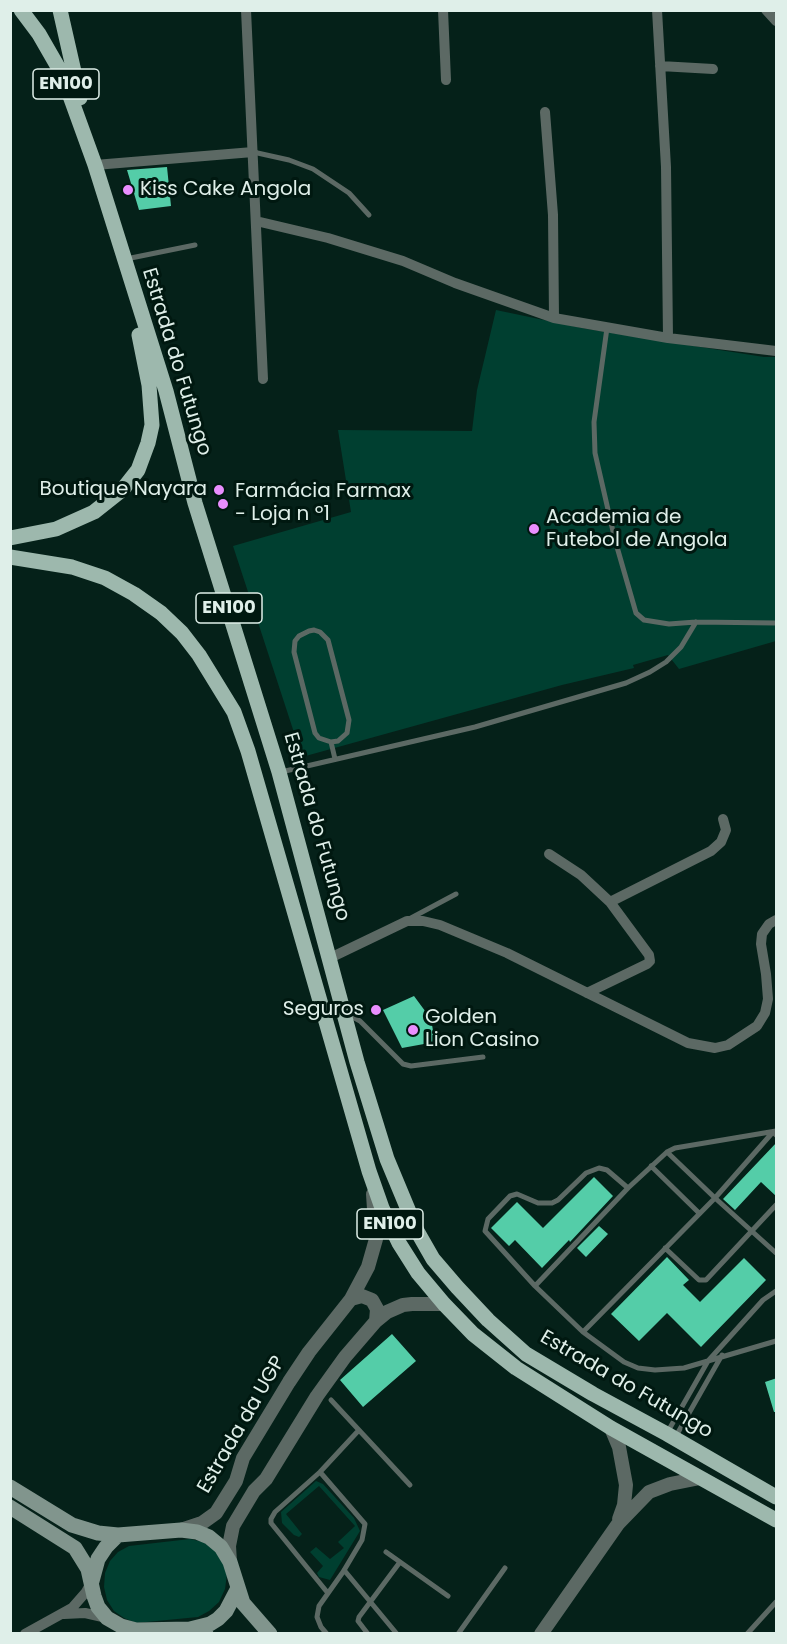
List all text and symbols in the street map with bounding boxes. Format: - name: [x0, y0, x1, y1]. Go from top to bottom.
- road number: EN100: [33, 69, 99, 99]
- place label: Kiss Cake Angola: [140, 178, 311, 202]
- marker: Kiss Cake Angola: [121, 183, 135, 197]
- street label: Estrada do Futungo: [136, 265, 216, 459]
- place label: Boutique Nayara: [40, 478, 207, 502]
- place label: Farmácia Farmax - Loja n º1: [235, 480, 411, 527]
- marker: Boutique Nayara: [212, 483, 226, 497]
- marker: Farmácia Farmax - Loja n º1: [216, 497, 230, 511]
- place label: Academia de Futebol de Angola: [546, 506, 727, 553]
- marker: Academia de Futebol de Angola: [527, 522, 541, 536]
- road number: EN100: [196, 593, 262, 623]
- street label: Estrada do Futungo: [278, 730, 354, 924]
- place label: Seguros: [283, 998, 364, 1022]
- marker: Seguros: [369, 1003, 383, 1017]
- place label: Golden Lion Casino: [425, 1006, 539, 1053]
- marker: Golden Lion Casino: [406, 1023, 420, 1037]
- road number: EN100: [357, 1209, 423, 1239]
- street label: Estrada do Futungo: [536, 1326, 716, 1444]
- street label: Estrada da UGP: [193, 1352, 291, 1498]

